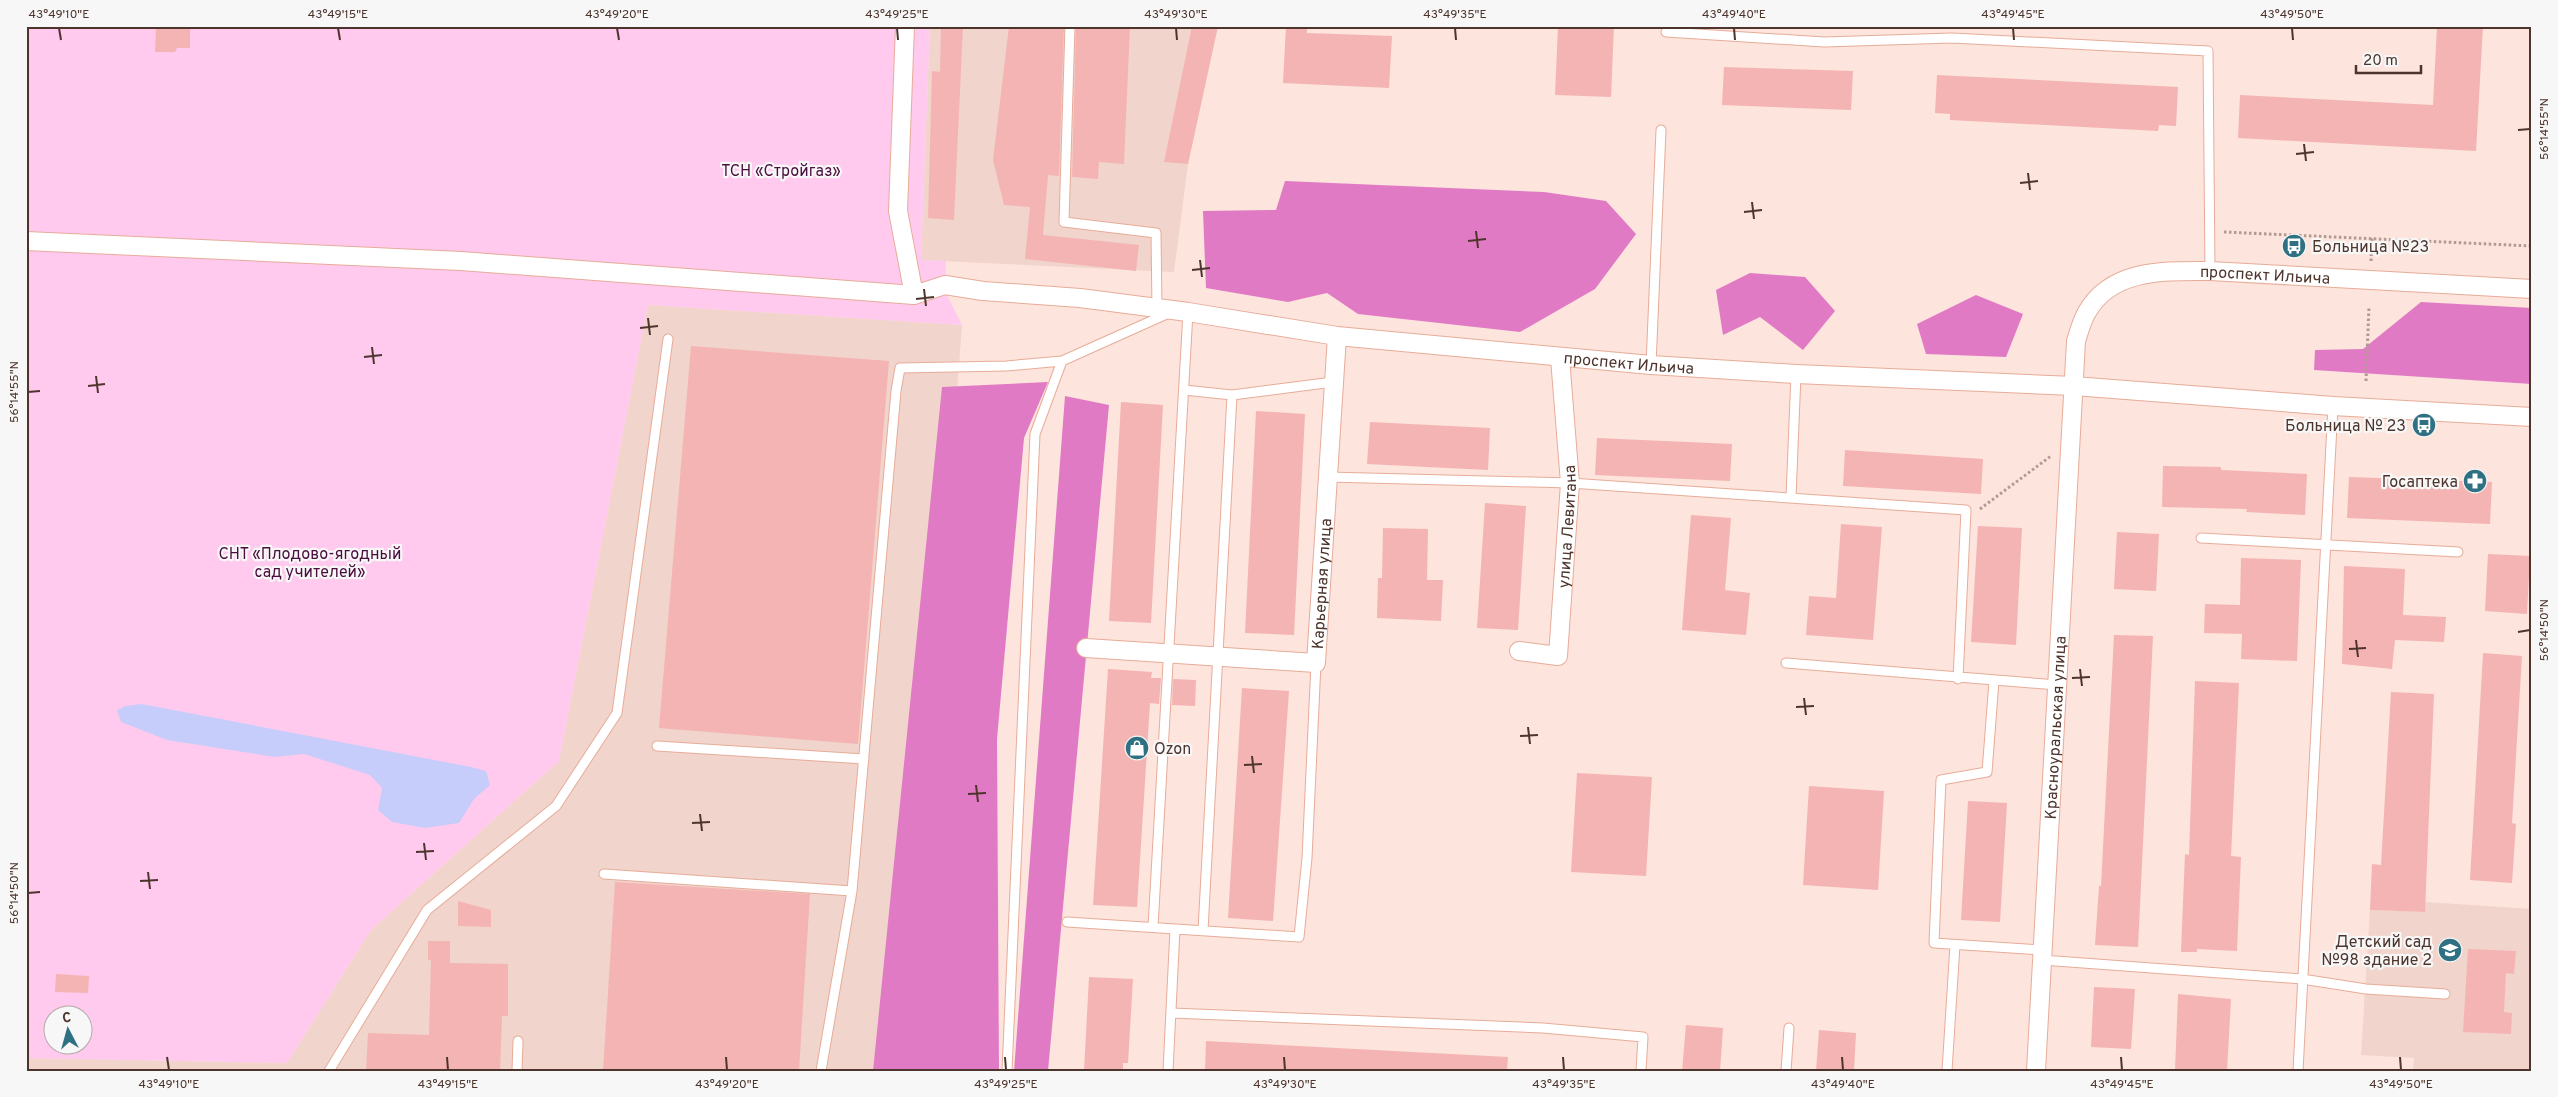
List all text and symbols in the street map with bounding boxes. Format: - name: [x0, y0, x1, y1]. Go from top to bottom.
- text: 43°49'10"E: [29, 7, 89, 23]
- text: 43°49'15"E: [308, 7, 368, 23]
- text: 43°49'20"E: [585, 7, 649, 23]
- text: 43°49'25"E: [865, 7, 929, 23]
- text: 43°49'30"E: [1144, 7, 1208, 23]
- text: 43°49'35"E: [1423, 7, 1487, 23]
- text: 43°49'40"E: [1702, 7, 1766, 23]
- text: 43°49'45"E: [1981, 7, 2045, 23]
- text: 43°49'50"E: [2260, 7, 2324, 23]
- scale bar: [2356, 42, 2420, 74]
- text: 20 m: [2363, 52, 2398, 71]
- text: 56°14'55"N: [2537, 98, 2553, 160]
- park label: ТСН «Стройгаз»: [721, 162, 841, 182]
- bus stop icon: Больница №23: [2281, 233, 2307, 259]
- place label: Больница №23: [2312, 238, 2429, 258]
- street label: проспект Ильича: [2200, 263, 2331, 290]
- street label: проспект Ильича: [1563, 349, 1695, 380]
- text: 56°14'55"N: [7, 361, 23, 423]
- bus stop icon: Больница № 23: [2411, 412, 2437, 438]
- place label: Больница № 23: [2285, 417, 2406, 437]
- street label: улица Левитана: [1555, 464, 1582, 589]
- pharmacy icon: Госаптека: [2462, 468, 2488, 494]
- place label: Госаптека: [2382, 473, 2458, 493]
- street label: Карьерная улица: [1309, 518, 1337, 650]
- park label: СНТ «Плодово-ягодный сад учителей»: [219, 545, 401, 583]
- text: 56°14'50"N: [2537, 599, 2553, 661]
- street label: Красноуральская улица: [2042, 635, 2072, 820]
- shop icon: Ozon: [1124, 735, 1150, 761]
- place label: Ozon: [1154, 740, 1191, 760]
- text: 56°14'50"N: [7, 862, 23, 924]
- place label: Детский сад №98 здание 2: [2321, 933, 2432, 971]
- school or university icon: Детский сад №98 здание 2: [2437, 937, 2463, 963]
- north arrow: [42, 1004, 92, 1054]
- text: С: [61, 1010, 72, 1027]
- text: 43°49'10"E: [139, 1077, 199, 1093]
- text: 43°49'15"E: [418, 1077, 478, 1093]
- text: 43°49'20"E: [695, 1077, 759, 1093]
- text: 43°49'25"E: [974, 1077, 1038, 1093]
- text: 43°49'30"E: [1253, 1077, 1317, 1093]
- text: 43°49'35"E: [1532, 1077, 1596, 1093]
- text: 43°49'40"E: [1811, 1077, 1875, 1093]
- text: 43°49'45"E: [2090, 1077, 2154, 1093]
- text: 43°49'50"E: [2369, 1077, 2433, 1093]

